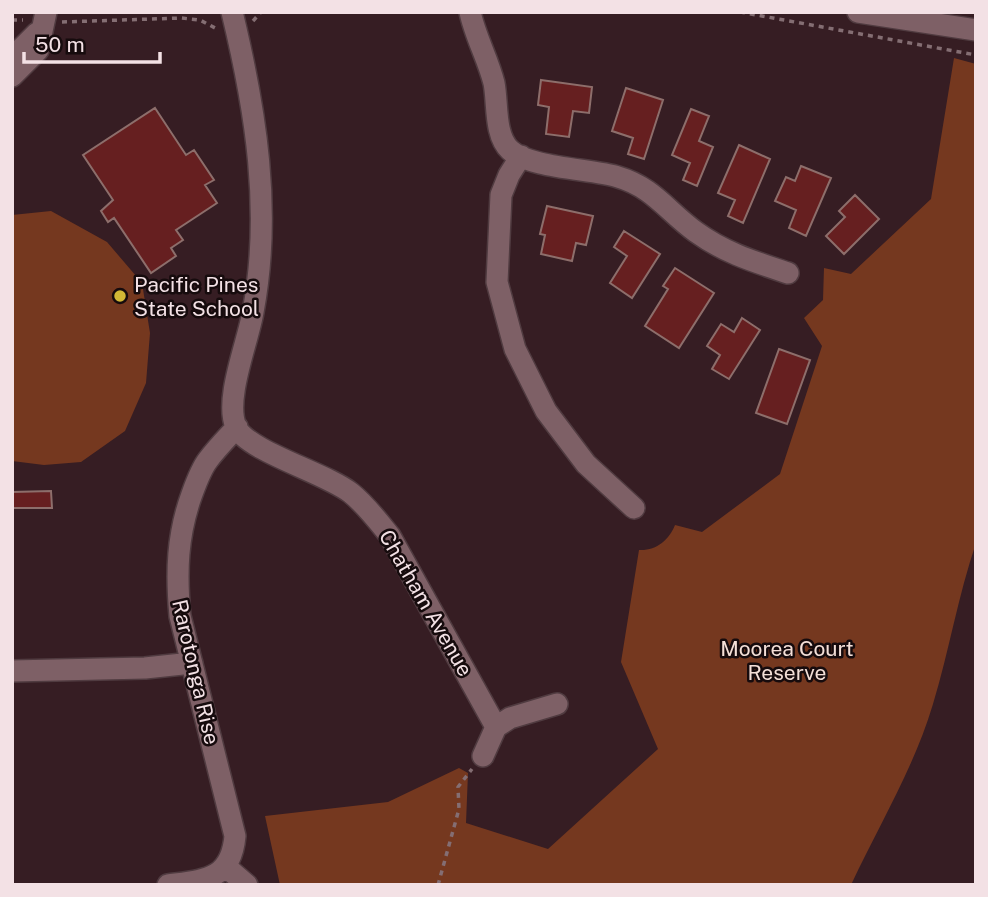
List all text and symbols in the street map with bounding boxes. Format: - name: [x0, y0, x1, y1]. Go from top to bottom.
- scale bar: [24, 21, 161, 65]
- text: 50 m: [35, 32, 85, 57]
- place label: Pacific Pines State School: [134, 272, 259, 321]
- marker: Pacific Pines State School: [112, 288, 128, 304]
- street label: Chatham Avenue: [374, 525, 478, 681]
- street label: Rarotonga Rise: [167, 597, 225, 747]
- park label: Moorea Court Reserve: [720, 636, 854, 685]

